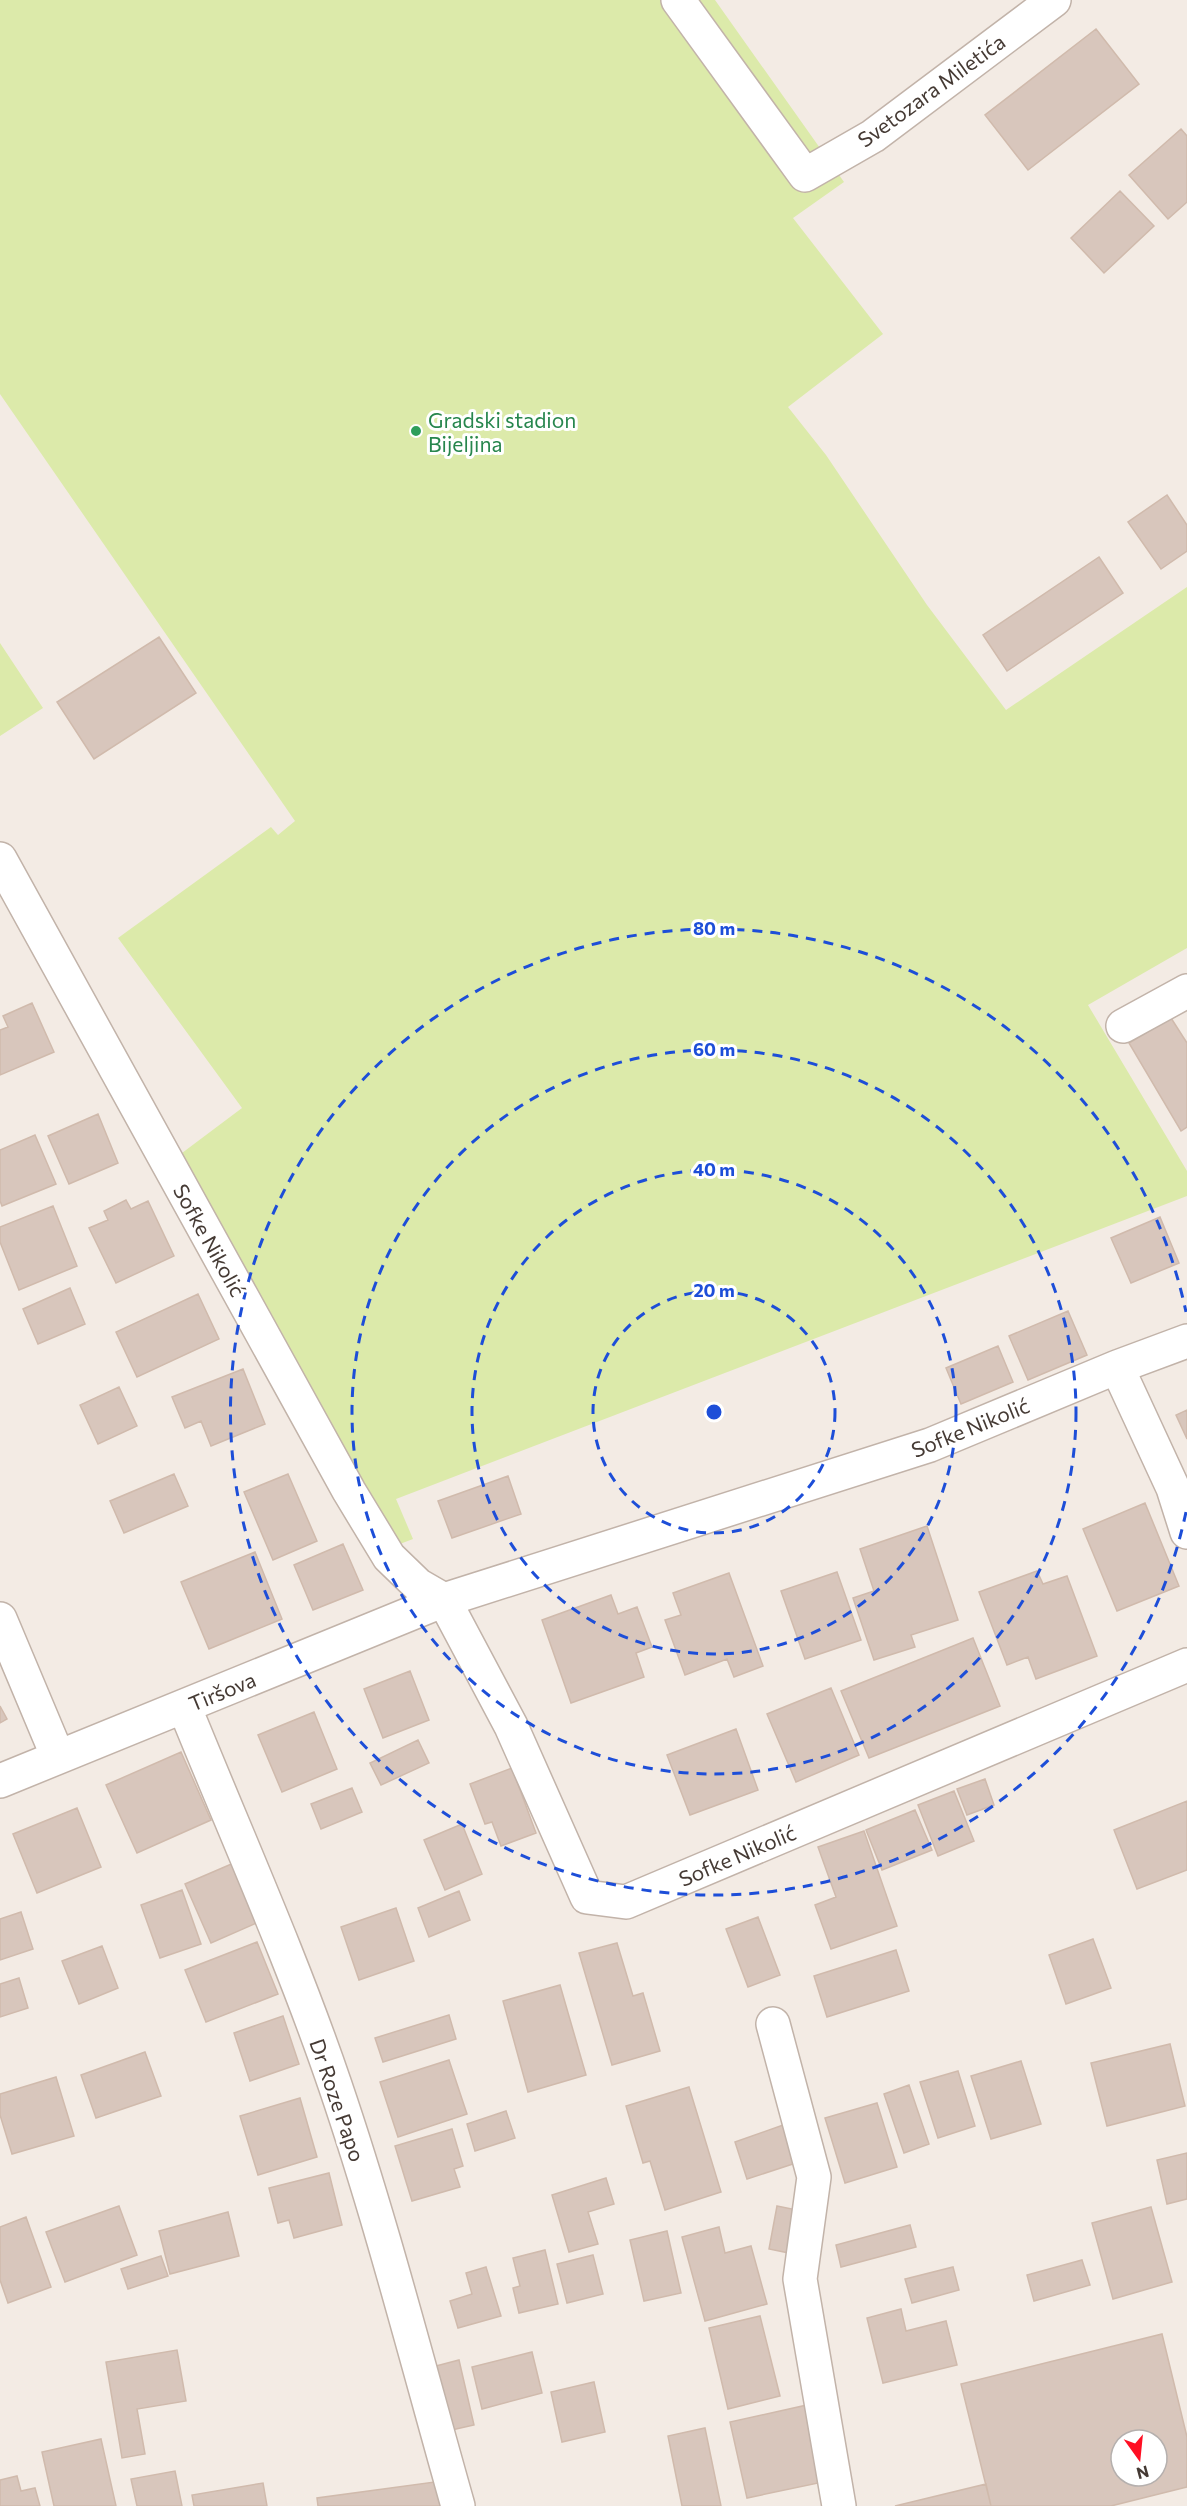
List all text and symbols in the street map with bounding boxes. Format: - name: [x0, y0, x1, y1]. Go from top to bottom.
- street label: Svetozara Miletića: [853, 28, 1009, 152]
- place label: Gradski stadion Bijeljina: [428, 407, 576, 456]
- marker: Gradski stadion Bijeljina: [409, 424, 423, 438]
- text: 80 m: [693, 917, 735, 939]
- text: 60 m: [693, 1038, 735, 1060]
- text: 40 m: [693, 1158, 735, 1180]
- street label: Sofke Nikolić: [169, 1179, 251, 1301]
- text: 20 m: [693, 1279, 735, 1301]
- street label: Sofke Nikolić: [907, 1392, 1033, 1462]
- centre of rings: [704, 1402, 724, 1422]
- street label: Tiršova: [185, 1666, 259, 1716]
- street label: Sofke Nikolić: [675, 1819, 799, 1891]
- street label: Dr Roze Papo: [305, 2035, 371, 2165]
- north arrow: [1109, 2428, 1169, 2488]
- text: N: [1135, 2462, 1151, 2484]

